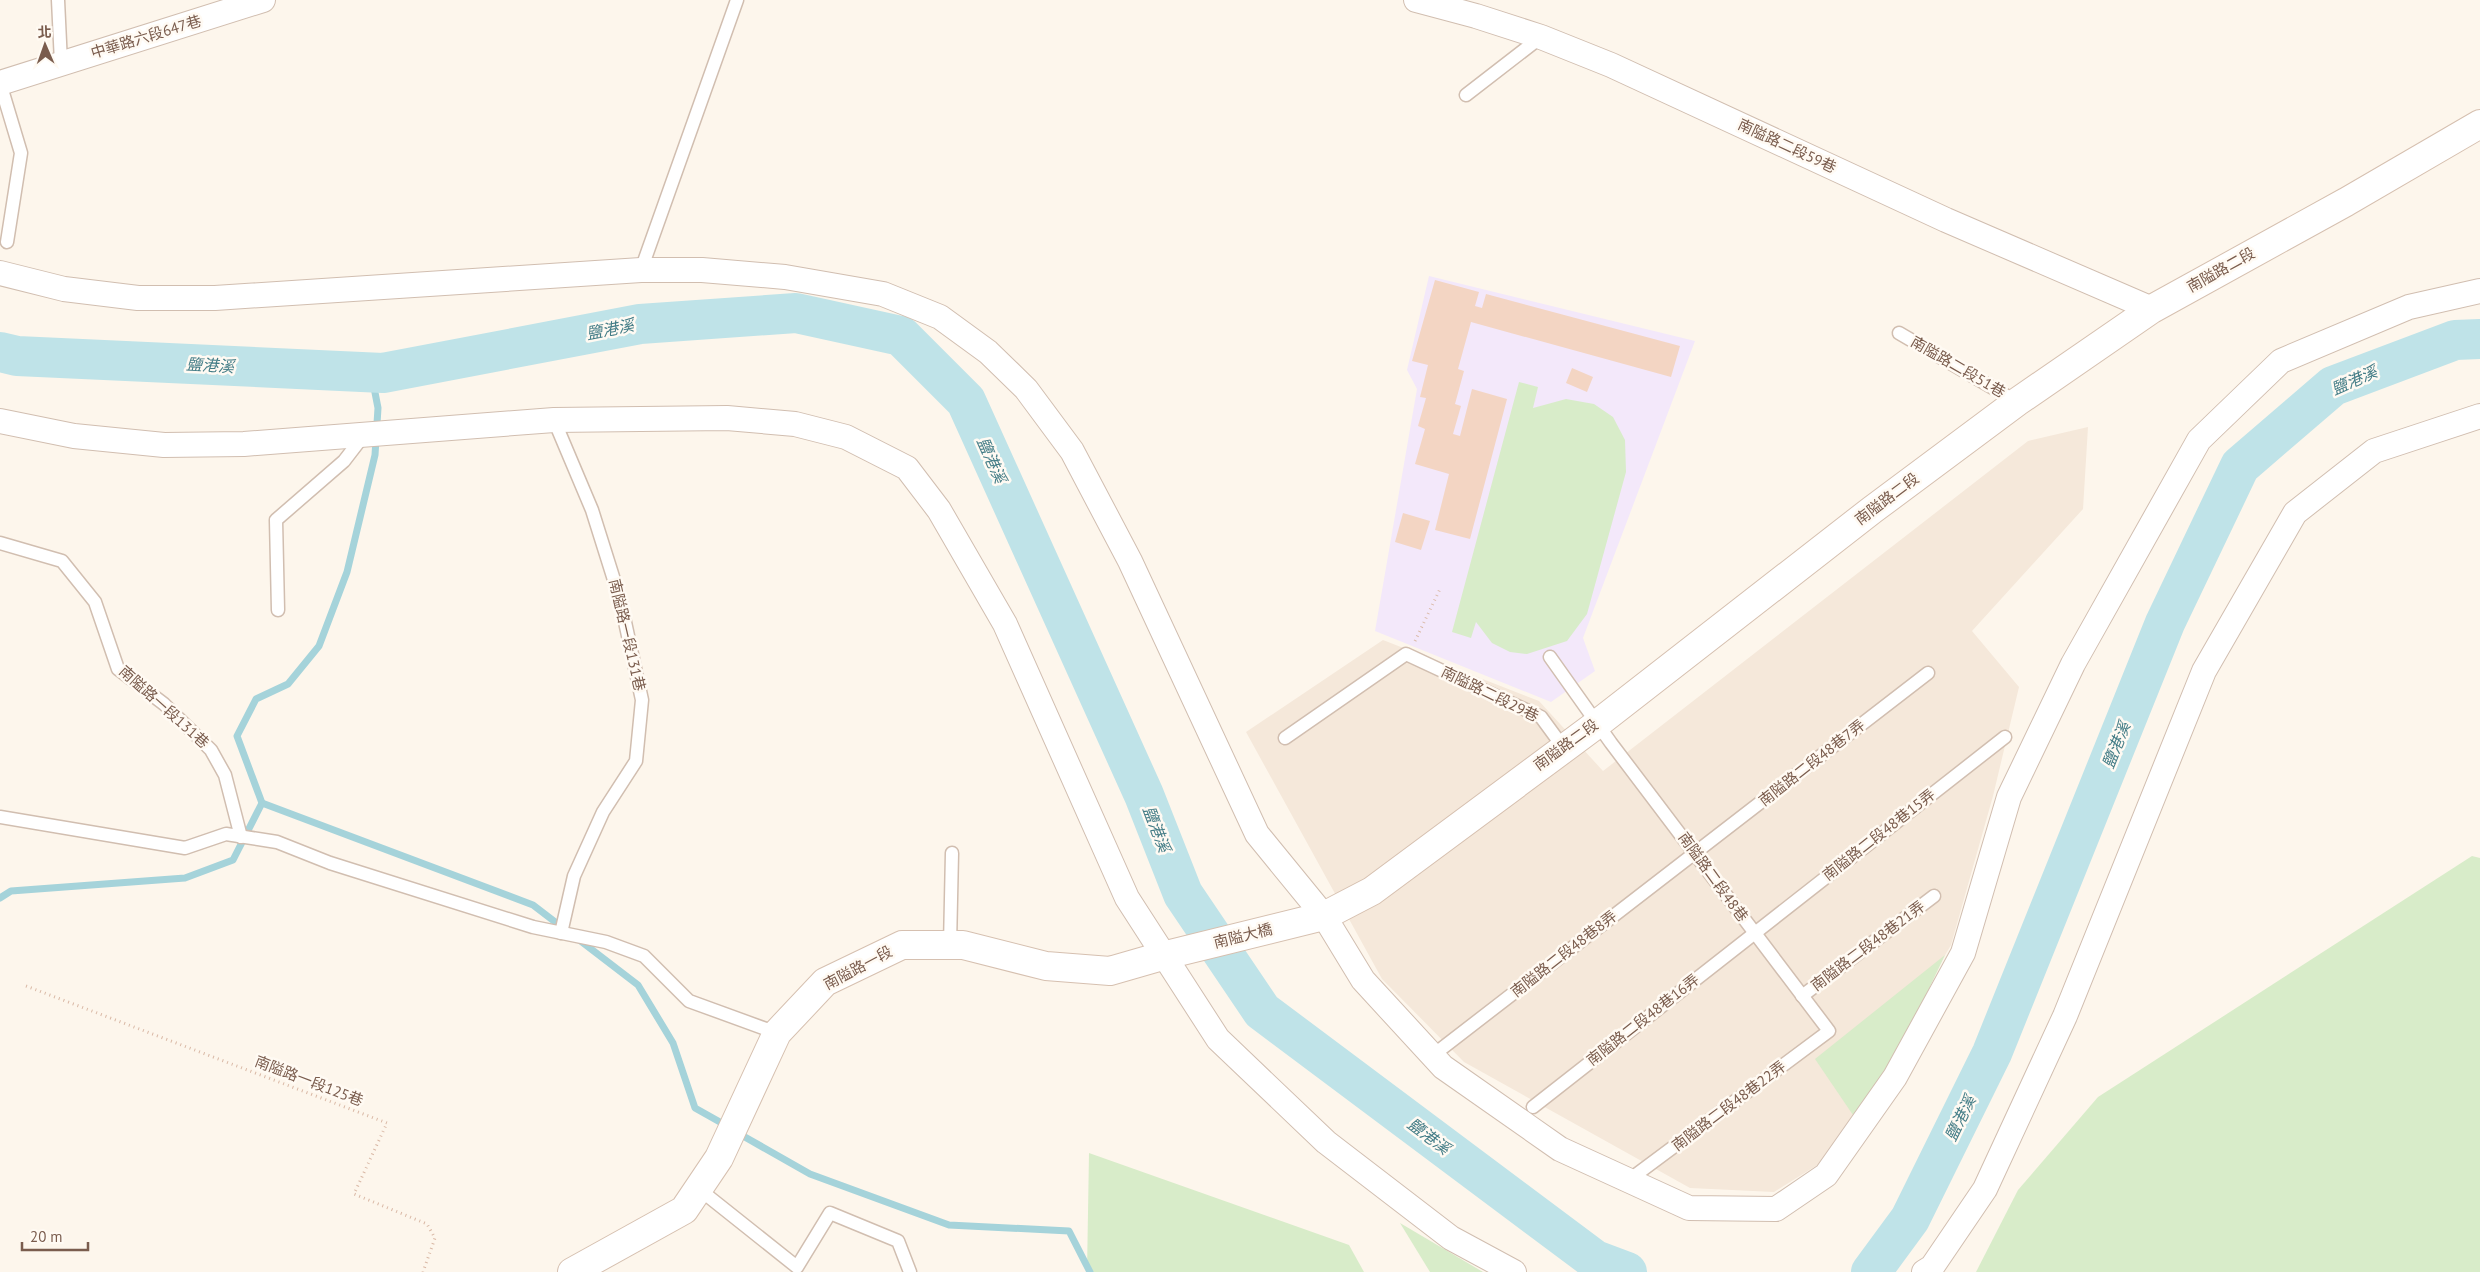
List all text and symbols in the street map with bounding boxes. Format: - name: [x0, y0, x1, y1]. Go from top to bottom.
- street label: 中華路六段647巷: [88, 11, 203, 62]
- north arrow: [20, 20, 70, 70]
- text: 北: [37, 23, 52, 41]
- street label: 南隘路二段59巷: [1735, 114, 1839, 177]
- street label: 南隘路二段: [2183, 243, 2258, 296]
- water label: 鹽港溪: [585, 314, 637, 343]
- street label: 南隘路二段51巷: [1907, 332, 2009, 401]
- water label: 鹽港溪: [186, 354, 236, 376]
- water label: 鹽港溪: [2328, 360, 2382, 399]
- water label: 鹽港溪: [973, 434, 1012, 488]
- street label: 南隘路二段: [1851, 468, 1922, 529]
- street label: 南隘路一段131巷: [605, 577, 650, 693]
- street label: 南隘路一段131巷: [115, 661, 213, 752]
- street label: 南隘路二段29巷: [1438, 662, 1542, 725]
- street label: 南隘路二段: [1530, 715, 1602, 774]
- street label: 南隘路二段48巷7弄: [1755, 715, 1869, 810]
- water label: 鹽港溪: [2098, 717, 2135, 771]
- street label: 南隘路二段48巷15弄: [1819, 785, 1939, 884]
- water label: 鹽港溪: [1139, 803, 1176, 857]
- street label: 南隘路二段48巷: [1674, 828, 1752, 925]
- street label: 南隘路二段48巷21弄: [1807, 897, 1928, 995]
- street label: 南隘路二段48巷8弄: [1507, 906, 1621, 1001]
- street label: 南隘大橋: [1211, 919, 1274, 952]
- street label: 南隘路一段: [820, 942, 895, 994]
- street label: 南隘路二段48巷16弄: [1583, 970, 1703, 1069]
- street label: 南隘路一段125巷: [252, 1051, 366, 1110]
- street label: 南隘路二段48巷22弄: [1668, 1057, 1789, 1155]
- water label: 鹽港溪: [1940, 1090, 1980, 1144]
- water label: 鹽港溪: [1404, 1114, 1456, 1160]
- scale bar: [22, 1220, 89, 1252]
- text: 20 m: [30, 1227, 63, 1246]

